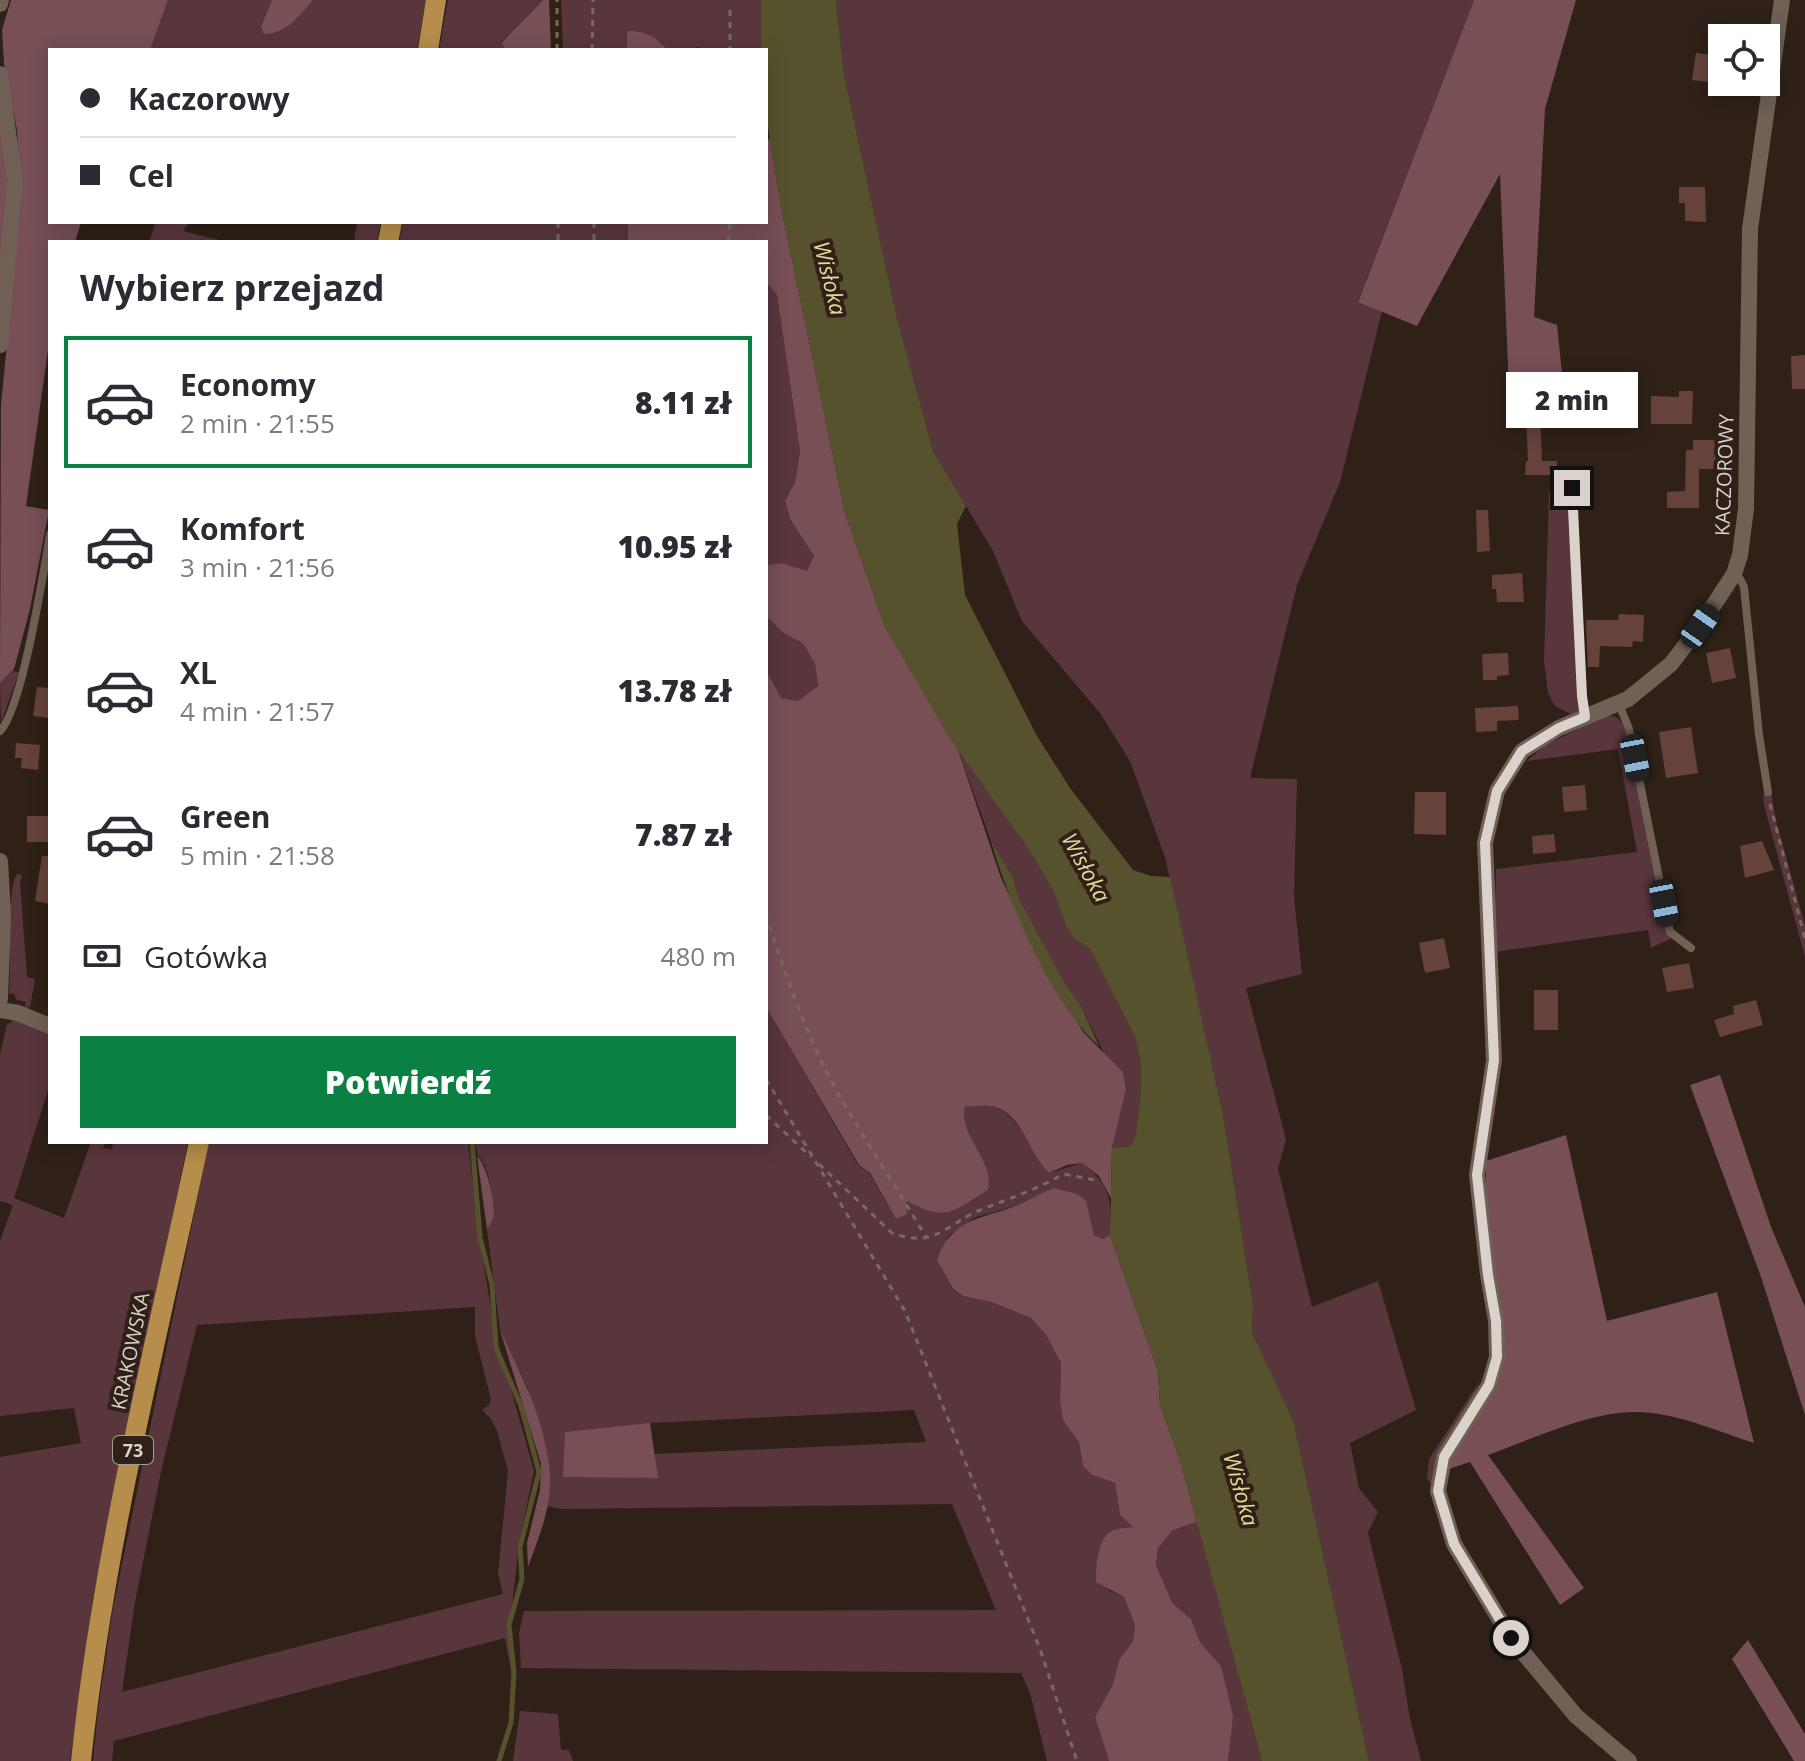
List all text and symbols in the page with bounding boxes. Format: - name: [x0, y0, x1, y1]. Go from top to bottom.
- map controls: [1708, 24, 1780, 96]
- button: locate: [1708, 24, 1780, 96]
- text: Kaczorowy: [128, 78, 290, 119]
- text: Cel: [128, 155, 174, 196]
- water label: Wisłoka: [807, 238, 855, 318]
- text: Wybierz przejazd: [80, 263, 385, 312]
- text: Economy: [180, 364, 316, 405]
- icon: car: [84, 366, 156, 438]
- callout: 2 min: [1506, 372, 1638, 428]
- text: 8.11 zł: [635, 382, 732, 423]
- text: 2 min: [1535, 382, 1609, 418]
- text: 2 min · 21:55: [180, 405, 335, 441]
- street label: KACZOROWY: [1708, 413, 1740, 536]
- route end: [1554, 470, 1590, 506]
- text: Komfort: [180, 508, 305, 549]
- icon: car: [84, 510, 156, 582]
- text: 10.95 zł: [618, 526, 732, 567]
- text: 3 min · 21:56: [180, 549, 335, 585]
- car: [1676, 599, 1724, 653]
- text: XL: [180, 652, 217, 693]
- icon: car: [84, 654, 156, 726]
- text: 13.78 zł: [618, 670, 732, 711]
- text: 4 min · 21:57: [180, 693, 335, 729]
- car: [1619, 732, 1651, 784]
- text: Green: [180, 796, 271, 837]
- icon: car: [84, 798, 156, 870]
- text: 7.87 zł: [635, 814, 732, 855]
- water label: Wisłoka: [1056, 827, 1118, 907]
- text: 5 min · 21:58: [180, 837, 335, 873]
- car: [1648, 877, 1680, 929]
- icon: cash: [80, 934, 124, 978]
- text: Gotówka: [144, 936, 268, 977]
- text: 480 m: [661, 938, 736, 974]
- button: Potwierdź: [80, 1036, 736, 1128]
- street label: KRAKOWSKA: [104, 1289, 156, 1412]
- road number: 73: [113, 1436, 153, 1464]
- water label: Wisłoka: [1217, 1449, 1267, 1529]
- route start: [1493, 1620, 1529, 1656]

